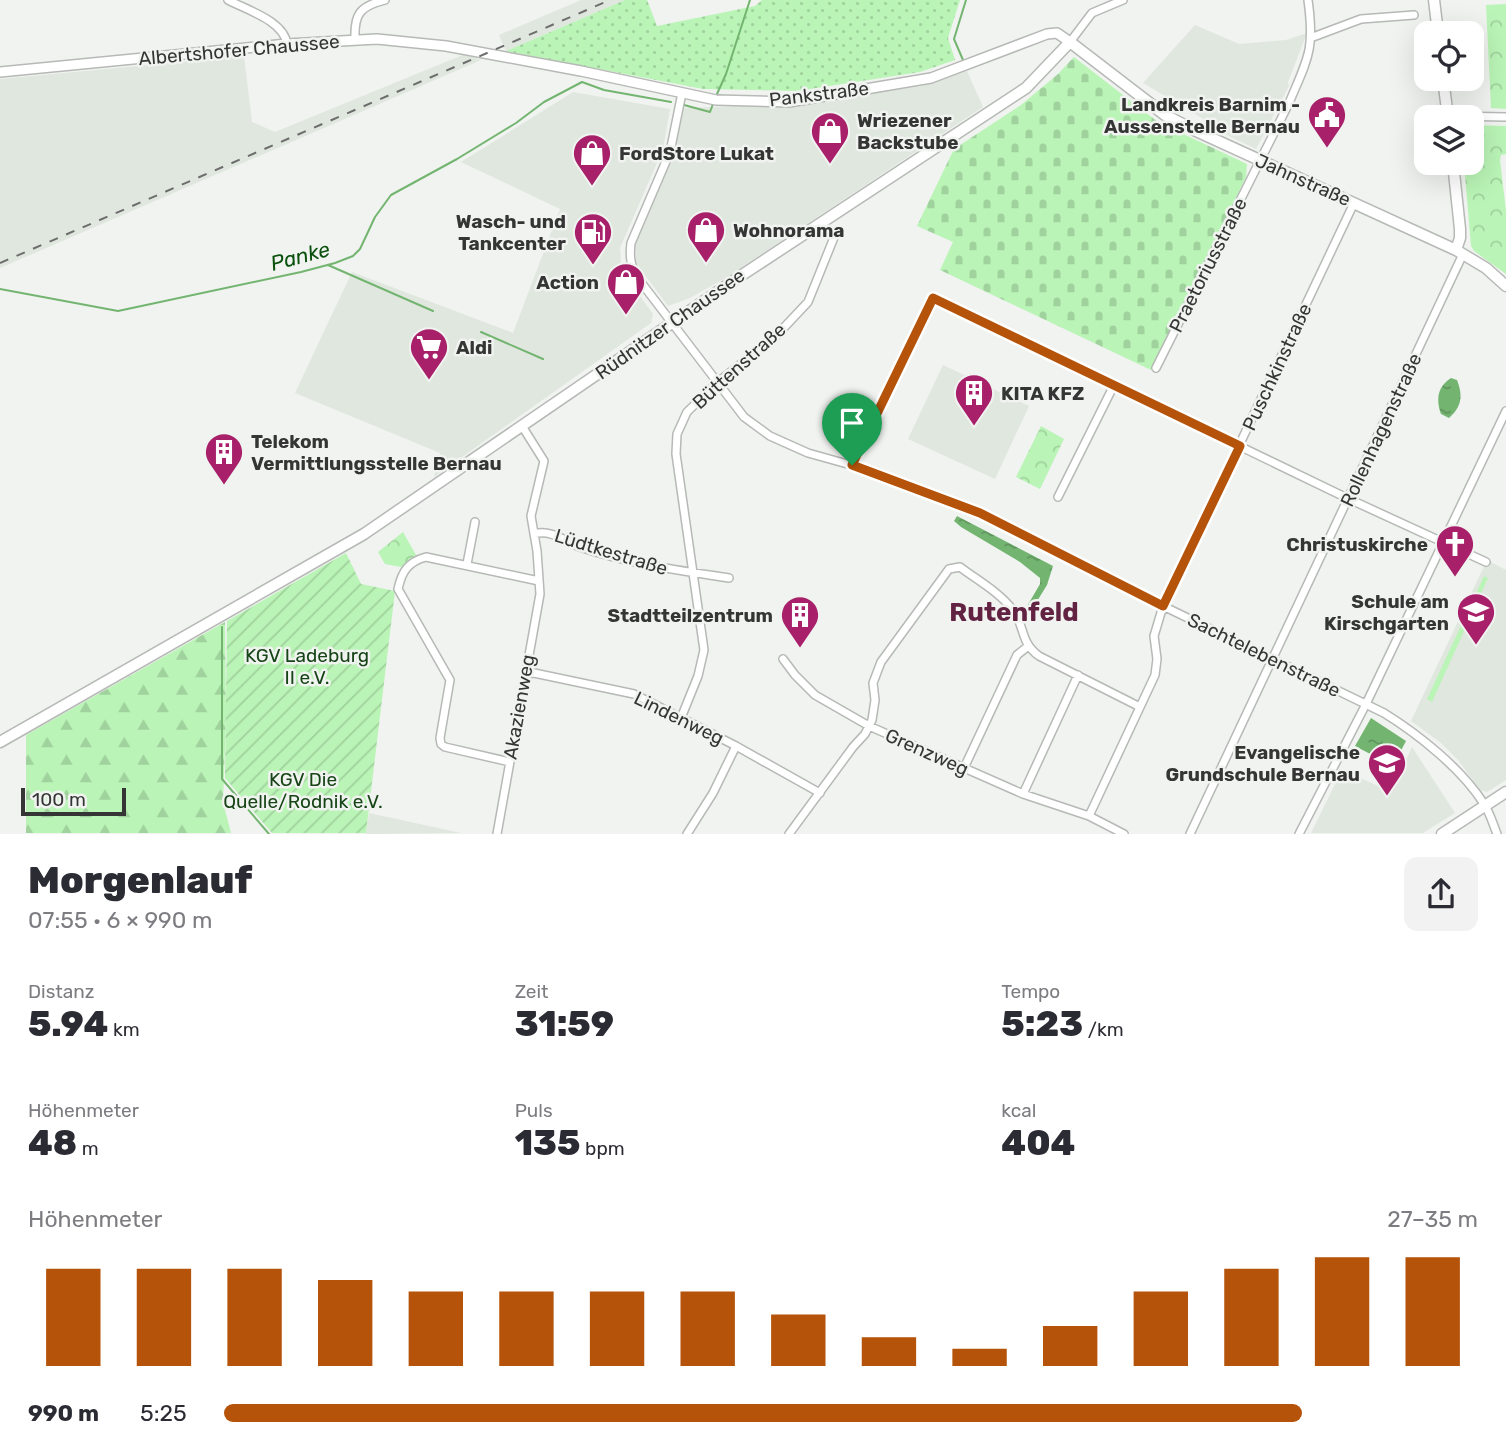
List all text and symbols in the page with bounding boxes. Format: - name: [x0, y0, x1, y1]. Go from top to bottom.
- map controls: [1414, 21, 1484, 175]
- button: locate: [1414, 21, 1484, 91]
- street label: Albertshofer Chaussee: [137, 30, 341, 70]
- street label: Pankstraße: [768, 76, 870, 112]
- place label: Landkreis Barnim - Aussenstelle Bernau: [1104, 93, 1300, 138]
- public building icon: Landkreis Barnim - Aussenstelle Bernau: [1306, 94, 1348, 149]
- button: layers: [1414, 105, 1484, 175]
- place label: Wriezener Backstube: [857, 109, 959, 154]
- shop icon: Wriezener Backstube: [809, 110, 851, 165]
- shop icon: FordStore Lukat: [571, 132, 613, 187]
- place label: FordStore Lukat: [619, 142, 774, 165]
- street label: Jahnstraße: [1252, 149, 1354, 211]
- street label: Praetoriusstraße: [1164, 194, 1252, 336]
- shop icon: Wohnorama: [685, 209, 727, 264]
- place label: Wasch- und Tankcenter: [456, 210, 566, 255]
- fuel station icon: Wasch- und Tankcenter: [572, 211, 614, 266]
- place label: Wohnorama: [733, 219, 845, 242]
- water label: Panke: [268, 236, 333, 276]
- shop icon: Action: [605, 261, 647, 316]
- street label: Rüdnitzer Chaussee: [591, 264, 749, 384]
- place label: Action: [536, 271, 599, 294]
- street label: Puschkinstraße: [1237, 300, 1317, 434]
- street label: Büttenstraße: [688, 318, 790, 414]
- supermarket icon: Aldi: [408, 326, 450, 381]
- place label: Aldi: [456, 336, 492, 359]
- street label: Rollenhagenstraße: [1335, 350, 1427, 510]
- building icon: KITA KFZ: [953, 372, 995, 427]
- place label: KITA KFZ: [1001, 382, 1084, 405]
- pin: [822, 393, 882, 465]
- icon: arrive: [833, 404, 871, 442]
- place label: Telekom Vermittlungsstelle Bernau: [251, 430, 502, 475]
- building icon: Telekom Vermittlungsstelle Bernau: [203, 431, 245, 486]
- church icon: Christuskirche: [1434, 523, 1476, 578]
- street label: Lüdtkestraße: [552, 524, 670, 580]
- place label: Christuskirche: [1286, 533, 1428, 556]
- place label: Schule am Kirschgarten: [1324, 590, 1449, 635]
- school or university icon: Schule am Kirschgarten: [1455, 591, 1497, 646]
- building icon: Stadtteilzentrum: [779, 594, 821, 649]
- district label: Rutenfeld: [949, 597, 1079, 628]
- place label: Stadtteilzentrum: [608, 604, 773, 627]
- street label: Sachtelebenstraße: [1184, 608, 1344, 702]
- park label: KGV Ladeburg II e.V.: [245, 644, 369, 689]
- street label: Akazienweg: [498, 653, 540, 761]
- street label: Lindenweg: [630, 686, 728, 750]
- street label: Grenzweg: [882, 723, 972, 781]
- place label: Evangelische Grundschule Bernau: [1165, 741, 1360, 786]
- school or university icon: Evangelische Grundschule Bernau: [1366, 742, 1408, 797]
- park label: KGV Die Quelle/Rodnik e.V.: [223, 768, 383, 813]
- scale bar: [21, 785, 126, 816]
- text: 100 m: [32, 788, 86, 811]
- text: Morgenlauf: [28, 857, 252, 903]
- button: share: [1404, 857, 1478, 931]
- text: 07:55 · 6 × 990 m: [28, 906, 212, 934]
- text: Distanz: [28, 980, 94, 1003]
- text: Zeit: [515, 980, 548, 1003]
- text: Tempo: [1001, 980, 1060, 1003]
- text: 5.94: [28, 1003, 108, 1045]
- text: 31:59: [515, 1003, 614, 1045]
- text: 5:23: [1001, 1003, 1083, 1045]
- text: km: [108, 1018, 140, 1041]
- text: /km: [1083, 1018, 1124, 1041]
- text: Höhenmeter: [28, 1099, 139, 1122]
- text: Puls: [515, 1099, 553, 1122]
- text: kcal: [1001, 1099, 1036, 1122]
- text: 48: [28, 1122, 77, 1164]
- text: 135: [515, 1122, 580, 1164]
- text: 404: [1001, 1122, 1075, 1164]
- text: m: [77, 1137, 99, 1160]
- text: bpm: [580, 1137, 625, 1160]
- text: Höhenmeter: [28, 1205, 162, 1233]
- text: 27–35 m: [1387, 1205, 1478, 1233]
- text: 990 m: [28, 1399, 99, 1427]
- text: 5:25: [140, 1399, 187, 1427]

